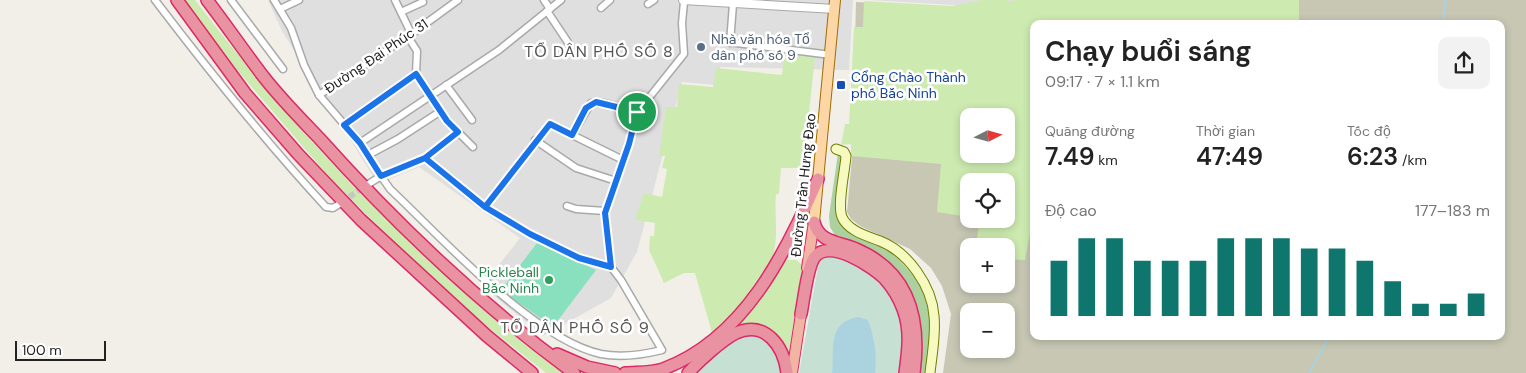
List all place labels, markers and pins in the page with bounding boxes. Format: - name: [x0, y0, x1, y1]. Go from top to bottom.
- place label: Nhà văn hóa Tổ dân phố số 9: [711, 30, 810, 64]
- marker: Nhà văn hóa Tổ dân phố số 9: [695, 41, 707, 53]
- place label: Cổng Chào Thành phố Bắc Ninh: [851, 68, 966, 102]
- marker: Cổng Chào Thành phố Bắc Ninh: [835, 79, 847, 91]
- pin: [616, 91, 658, 133]
- place label: Pickleball Bắc Ninh: [479, 263, 539, 297]
- marker: Pickleball Bắc Ninh: [543, 274, 555, 286]

